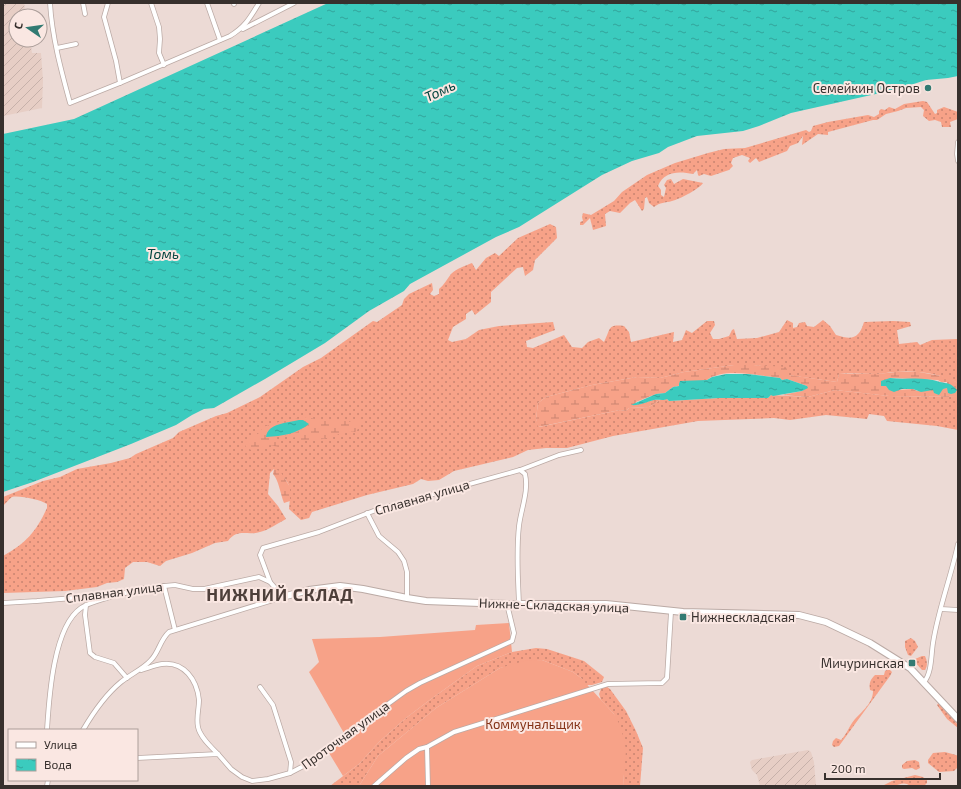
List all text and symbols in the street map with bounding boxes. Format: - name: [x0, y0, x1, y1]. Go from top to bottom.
- north arrow: [8, 8, 48, 48]
- text: С: [11, 21, 25, 30]
- water label: Томь: [422, 76, 458, 105]
- place label: Семейкин Остров: [813, 80, 920, 96]
- marker: Семейкин Остров: [923, 83, 933, 93]
- water label: Томь: [147, 245, 179, 262]
- street label: Сплавная улица: [373, 476, 471, 518]
- street label: Сплавная улица: [65, 578, 163, 606]
- district label: НИЖНИЙ СКЛАД: [206, 584, 354, 604]
- street label: Нижне-Складская улица: [479, 594, 629, 616]
- place label: Нижнескладская: [691, 609, 795, 625]
- marker: Нижнескладская: [678, 612, 688, 622]
- place label: Мичуринская: [821, 655, 904, 671]
- marker: Мичуринская: [907, 658, 917, 668]
- street label: Проточная улица: [298, 698, 392, 772]
- park label: Коммунальщик: [485, 716, 581, 732]
- legend: [8, 729, 138, 781]
- text: Улица: [44, 737, 77, 751]
- scale bar: [825, 755, 940, 781]
- text: Вода: [44, 757, 72, 771]
- text: 200 m: [831, 761, 865, 775]

